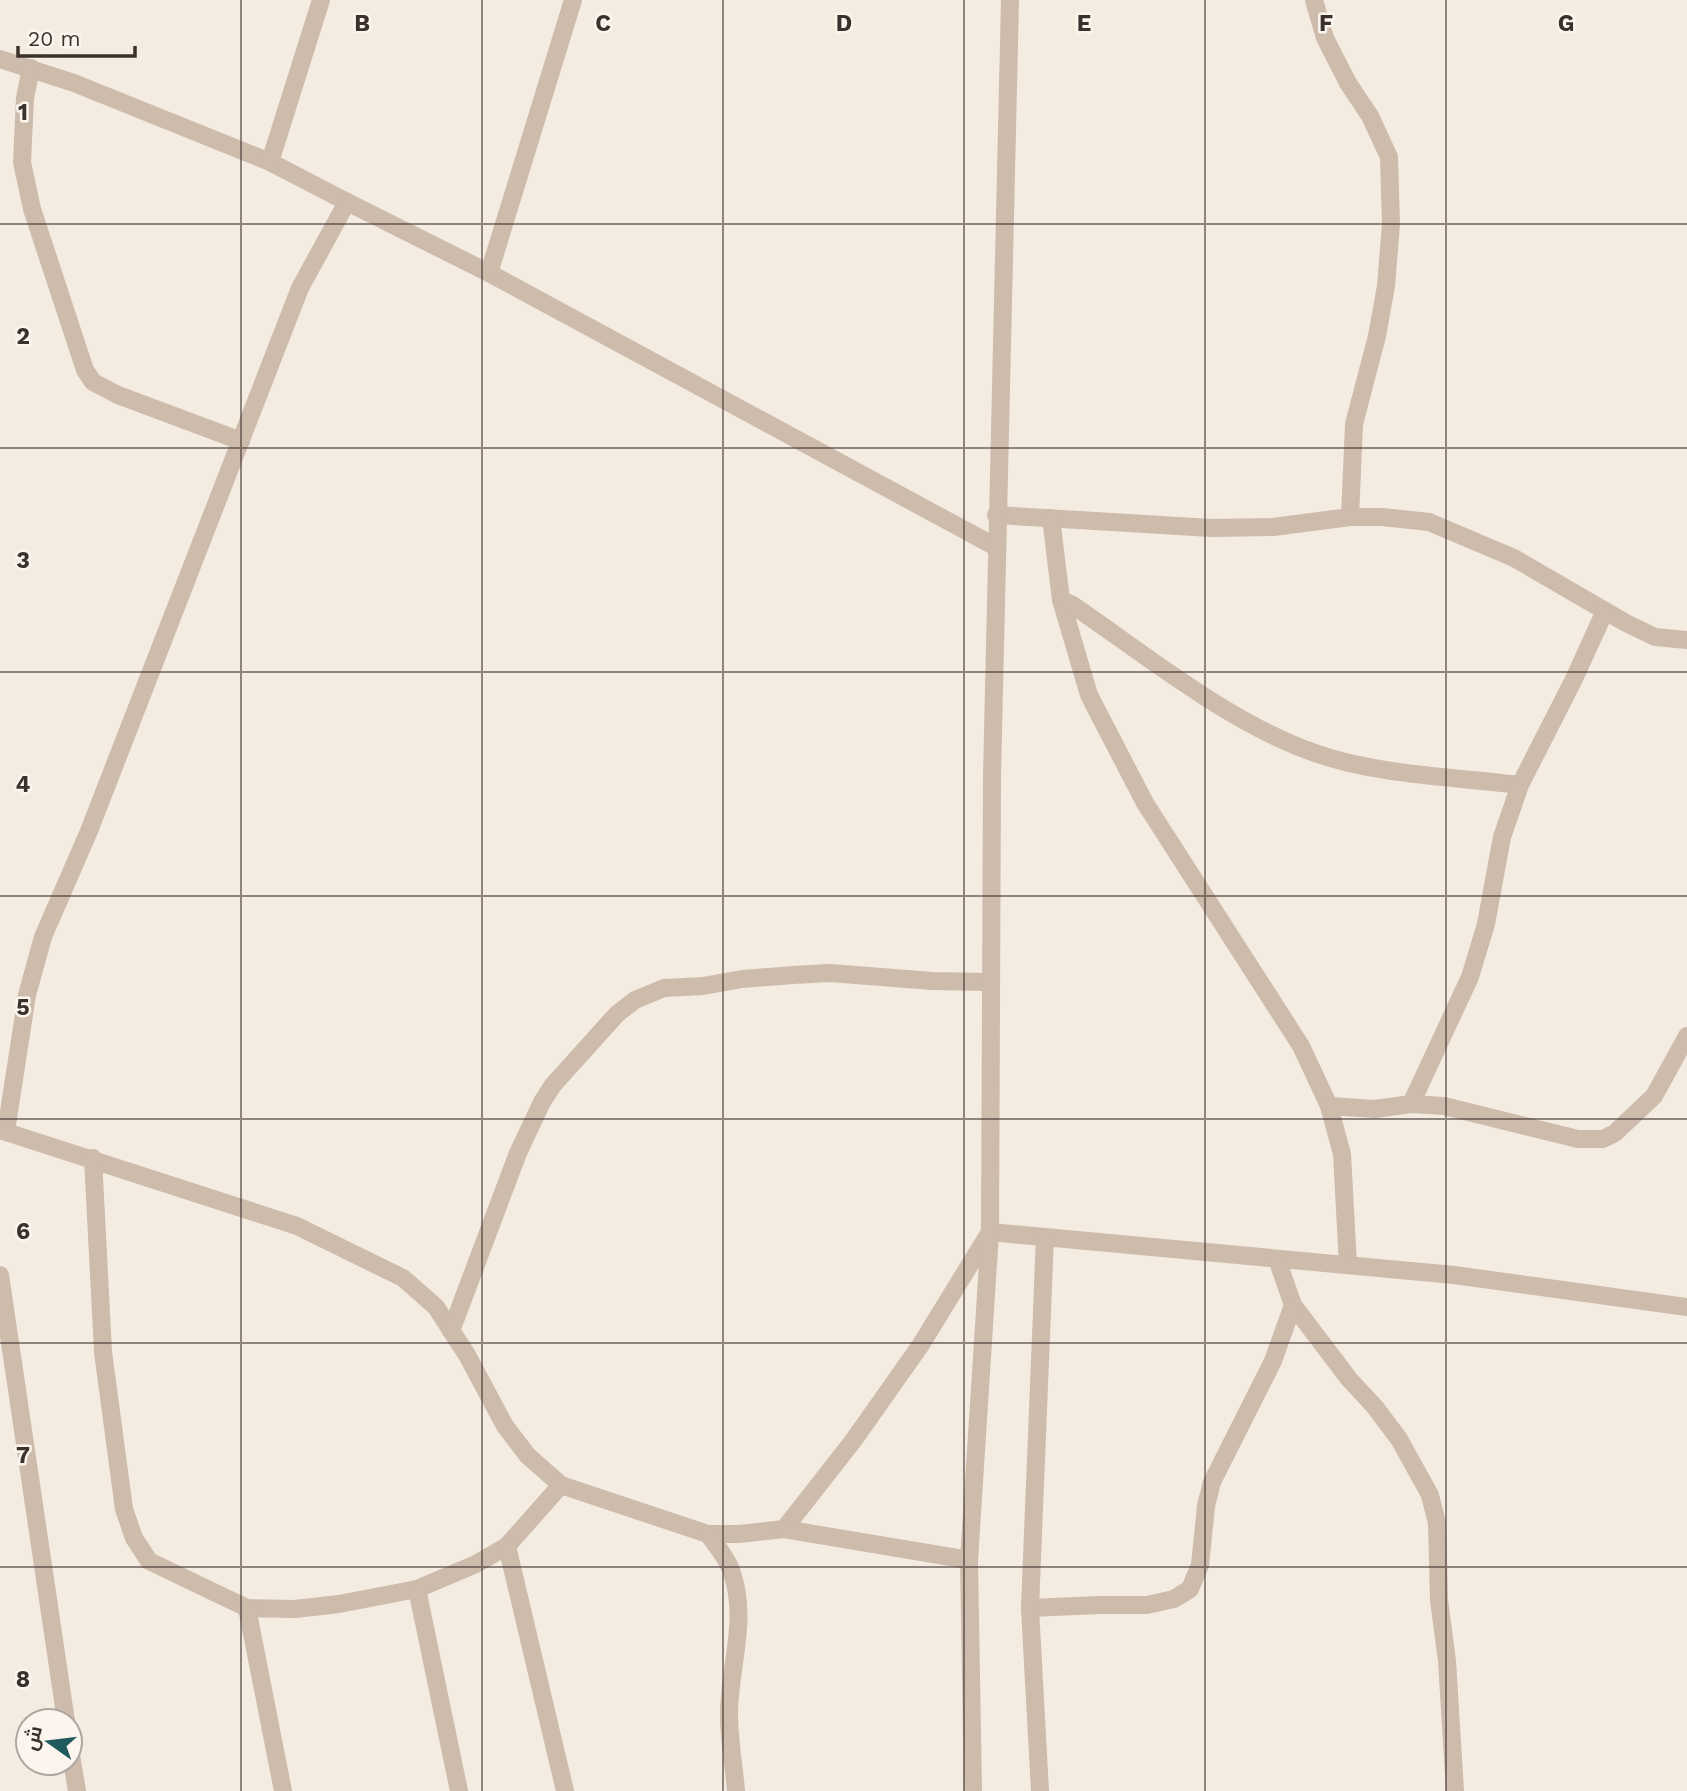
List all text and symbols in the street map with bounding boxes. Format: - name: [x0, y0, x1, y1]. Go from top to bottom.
- text: B: [354, 10, 370, 37]
- text: C: [595, 10, 611, 37]
- text: D: [836, 10, 852, 37]
- text: E: [1077, 10, 1091, 37]
- text: F: [1319, 10, 1333, 37]
- text: G: [1558, 10, 1574, 37]
- scale bar: [18, 14, 135, 58]
- text: 20 m: [28, 26, 80, 51]
- text: 1: [18, 99, 28, 126]
- text: 2: [16, 323, 30, 350]
- text: 3: [16, 547, 30, 574]
- text: 4: [16, 771, 31, 798]
- text: 5: [16, 994, 30, 1021]
- text: 6: [16, 1218, 30, 1245]
- text: 7: [16, 1442, 30, 1469]
- text: 8: [16, 1666, 30, 1693]
- north arrow: [14, 1707, 84, 1777]
- text: ش: [19, 1723, 47, 1753]

